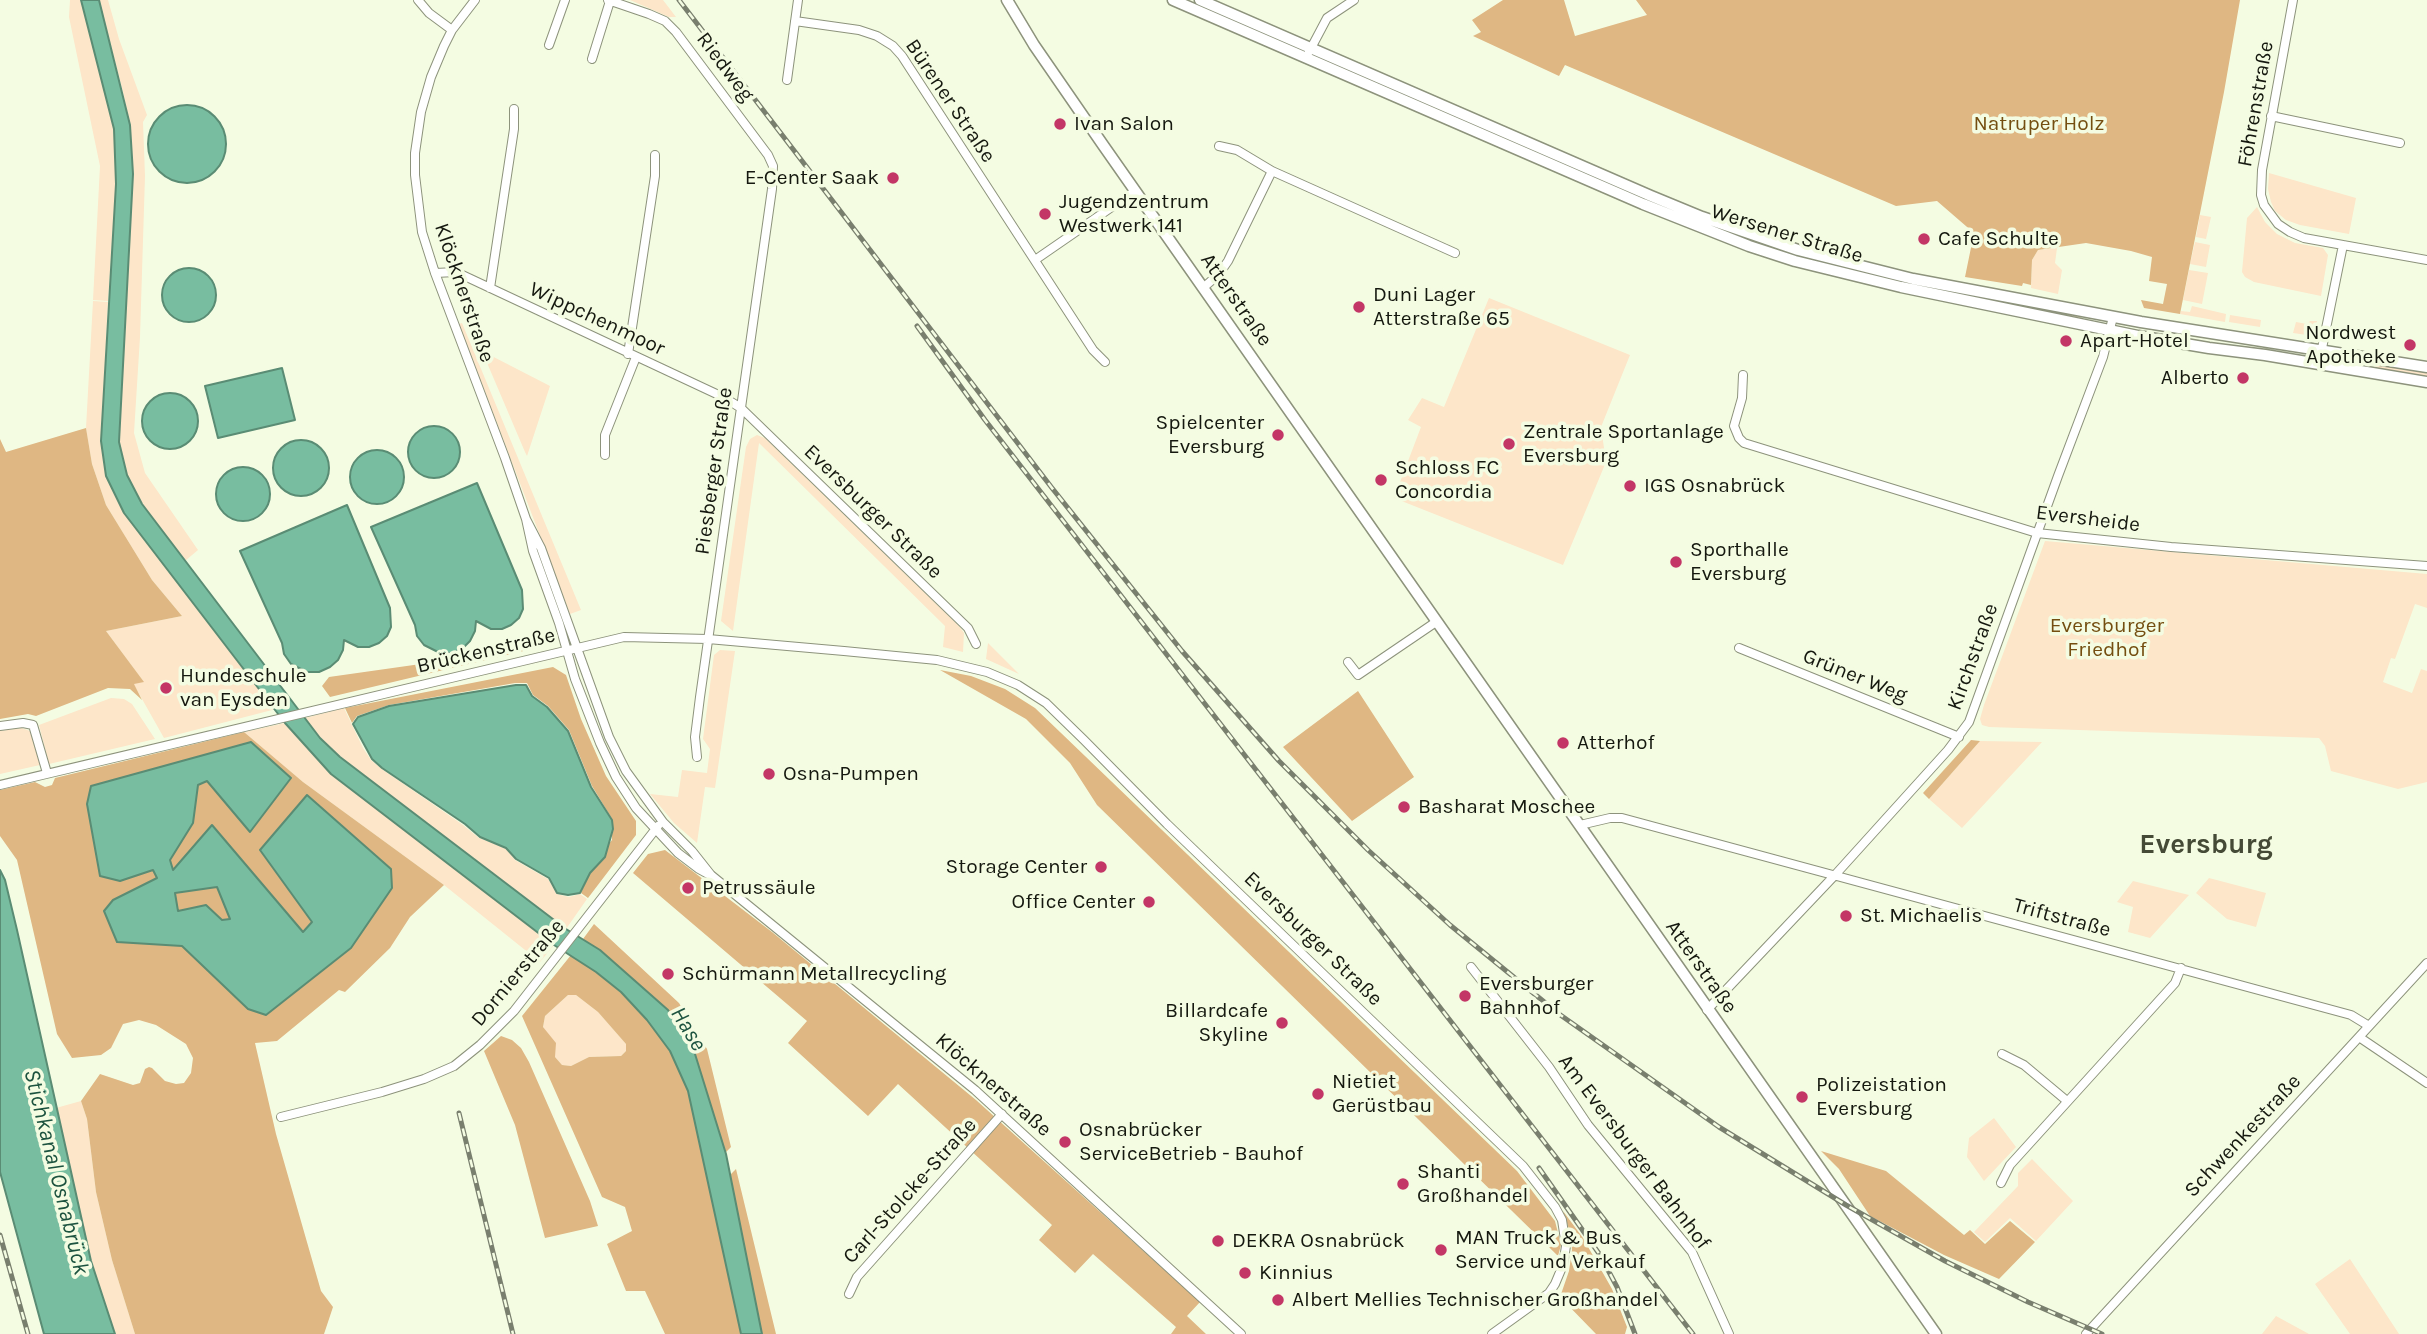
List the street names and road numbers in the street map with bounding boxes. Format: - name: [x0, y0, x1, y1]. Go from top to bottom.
- street label: Riedweg: [691, 27, 759, 107]
- street label: Bürener Straße: [899, 34, 1001, 168]
- street label: Föhrenstraße: [2233, 39, 2279, 169]
- street label: Wersener Straße: [1708, 199, 1866, 269]
- street label: Klöcknerstraße: [428, 220, 500, 366]
- street label: Atterstraße: [1195, 249, 1277, 351]
- street label: Wippchenmoor: [525, 277, 669, 361]
- street label: Piesberger Straße: [690, 386, 738, 556]
- street label: Eversburger Straße: [798, 439, 948, 585]
- street label: Eversheide: [2035, 500, 2141, 538]
- street label: Kirchstraße: [1942, 600, 2004, 714]
- street label: Brückenstraße: [414, 623, 558, 679]
- street label: Grüner Weg: [1799, 644, 1911, 708]
- street label: Eversburger Straße: [1238, 866, 1388, 1012]
- street label: Triftstraße: [2011, 893, 2113, 943]
- street label: Dornierstraße: [466, 914, 570, 1032]
- street label: Atterstraße: [1660, 916, 1742, 1018]
- street label: Klöcknerstraße: [930, 1028, 1056, 1142]
- street label: Am Eversburger Bahnhof: [1553, 1050, 1715, 1254]
- street label: Schwenkestraße: [2179, 1069, 2307, 1203]
- street label: Carl-Stolcke-Straße: [838, 1113, 982, 1269]

